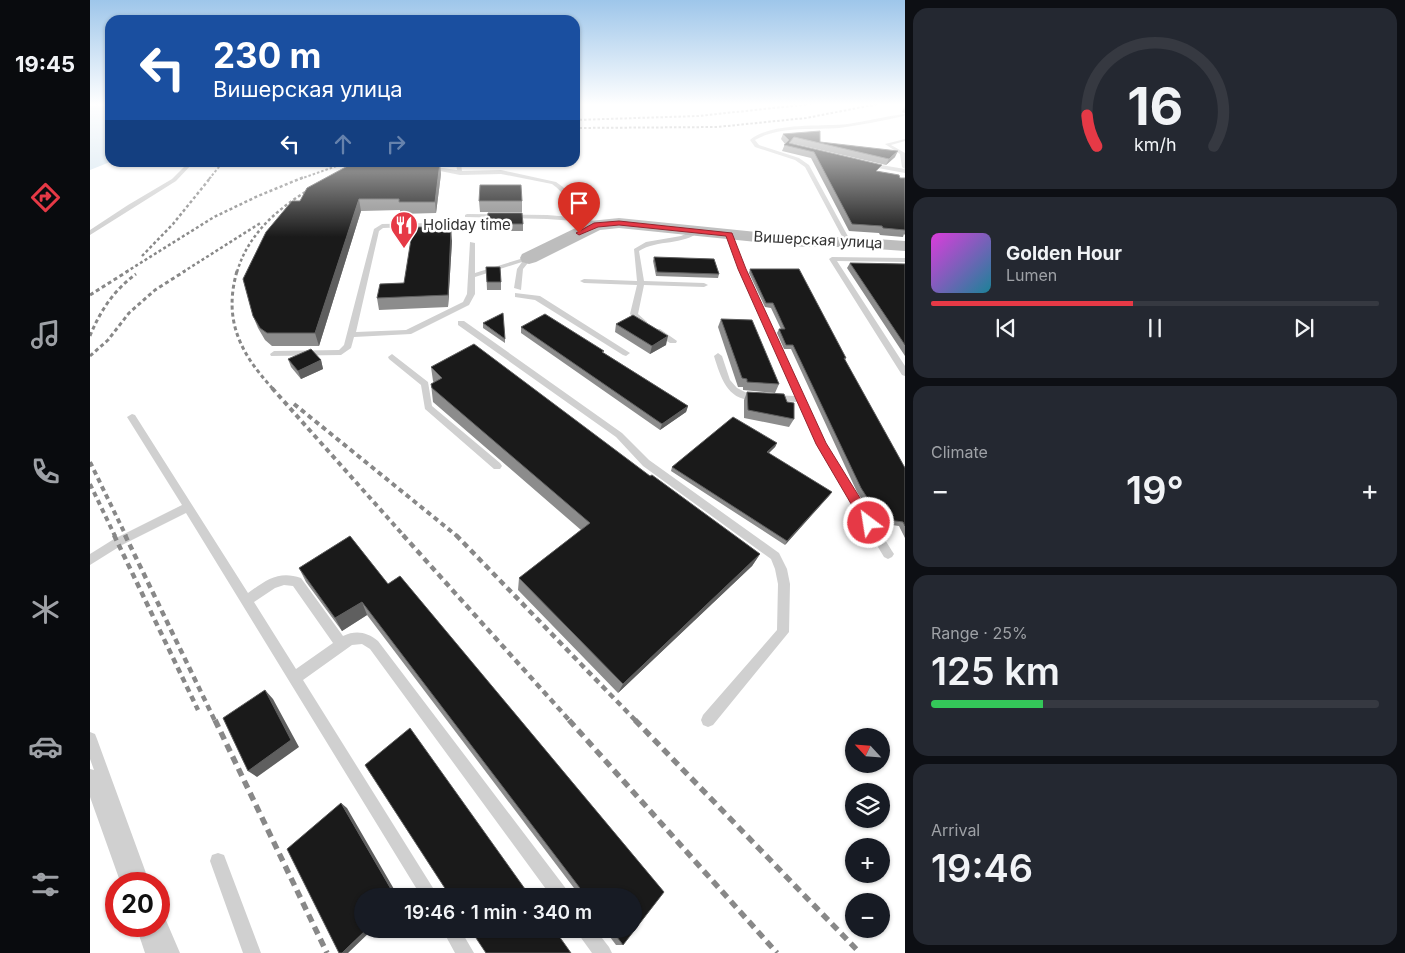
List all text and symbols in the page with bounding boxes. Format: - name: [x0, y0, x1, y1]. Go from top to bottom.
- text: 230 m: [213, 34, 321, 76]
- icon: left: [130, 35, 195, 100]
- text: 19:45: [15, 51, 75, 77]
- text: 16: [1127, 75, 1183, 138]
- text: Вишерская улица: [213, 76, 403, 102]
- icon: left: [276, 130, 304, 158]
- icon: ahead: [329, 130, 357, 158]
- icon: right: [382, 130, 410, 158]
- text: km/h: [1134, 134, 1176, 155]
- icon: directions: [28, 180, 63, 215]
- pin: [558, 182, 600, 233]
- icon: arrive: [565, 189, 593, 217]
- restaurant icon: Holiday time: [389, 210, 419, 249]
- place label: Holiday time: [423, 215, 511, 234]
- street label: Вишерская улица: [753, 227, 883, 252]
- text: Golden Hour: [1006, 242, 1122, 265]
- text: Lumen: [1006, 265, 1057, 285]
- icon: previous: [992, 314, 1020, 342]
- icon: pause: [1141, 314, 1169, 342]
- icon: next: [1290, 314, 1318, 342]
- icon: music: [28, 317, 63, 352]
- text: Climate: [931, 442, 988, 462]
- icon: phone: [28, 454, 63, 489]
- text: 19°: [1126, 467, 1184, 513]
- text: −: [931, 473, 950, 507]
- text: +: [1360, 473, 1379, 507]
- position arrow: [842, 496, 894, 548]
- icon: climate: [28, 592, 63, 627]
- text: Range · 25%: [931, 623, 1028, 643]
- text: 125 km: [931, 648, 1060, 694]
- north arrow: [845, 728, 890, 772]
- map controls: [845, 728, 890, 938]
- icon: car: [28, 729, 63, 764]
- button: layers: [845, 783, 890, 828]
- text: Arrival: [931, 820, 980, 840]
- button: +: [845, 838, 890, 883]
- text: 19:46: [931, 845, 1033, 891]
- icon: filters: [28, 867, 63, 902]
- speed limit sign: 20: [105, 872, 170, 937]
- button: −: [845, 893, 890, 938]
- text: 19:46 · 1 min · 340 m: [404, 901, 592, 924]

